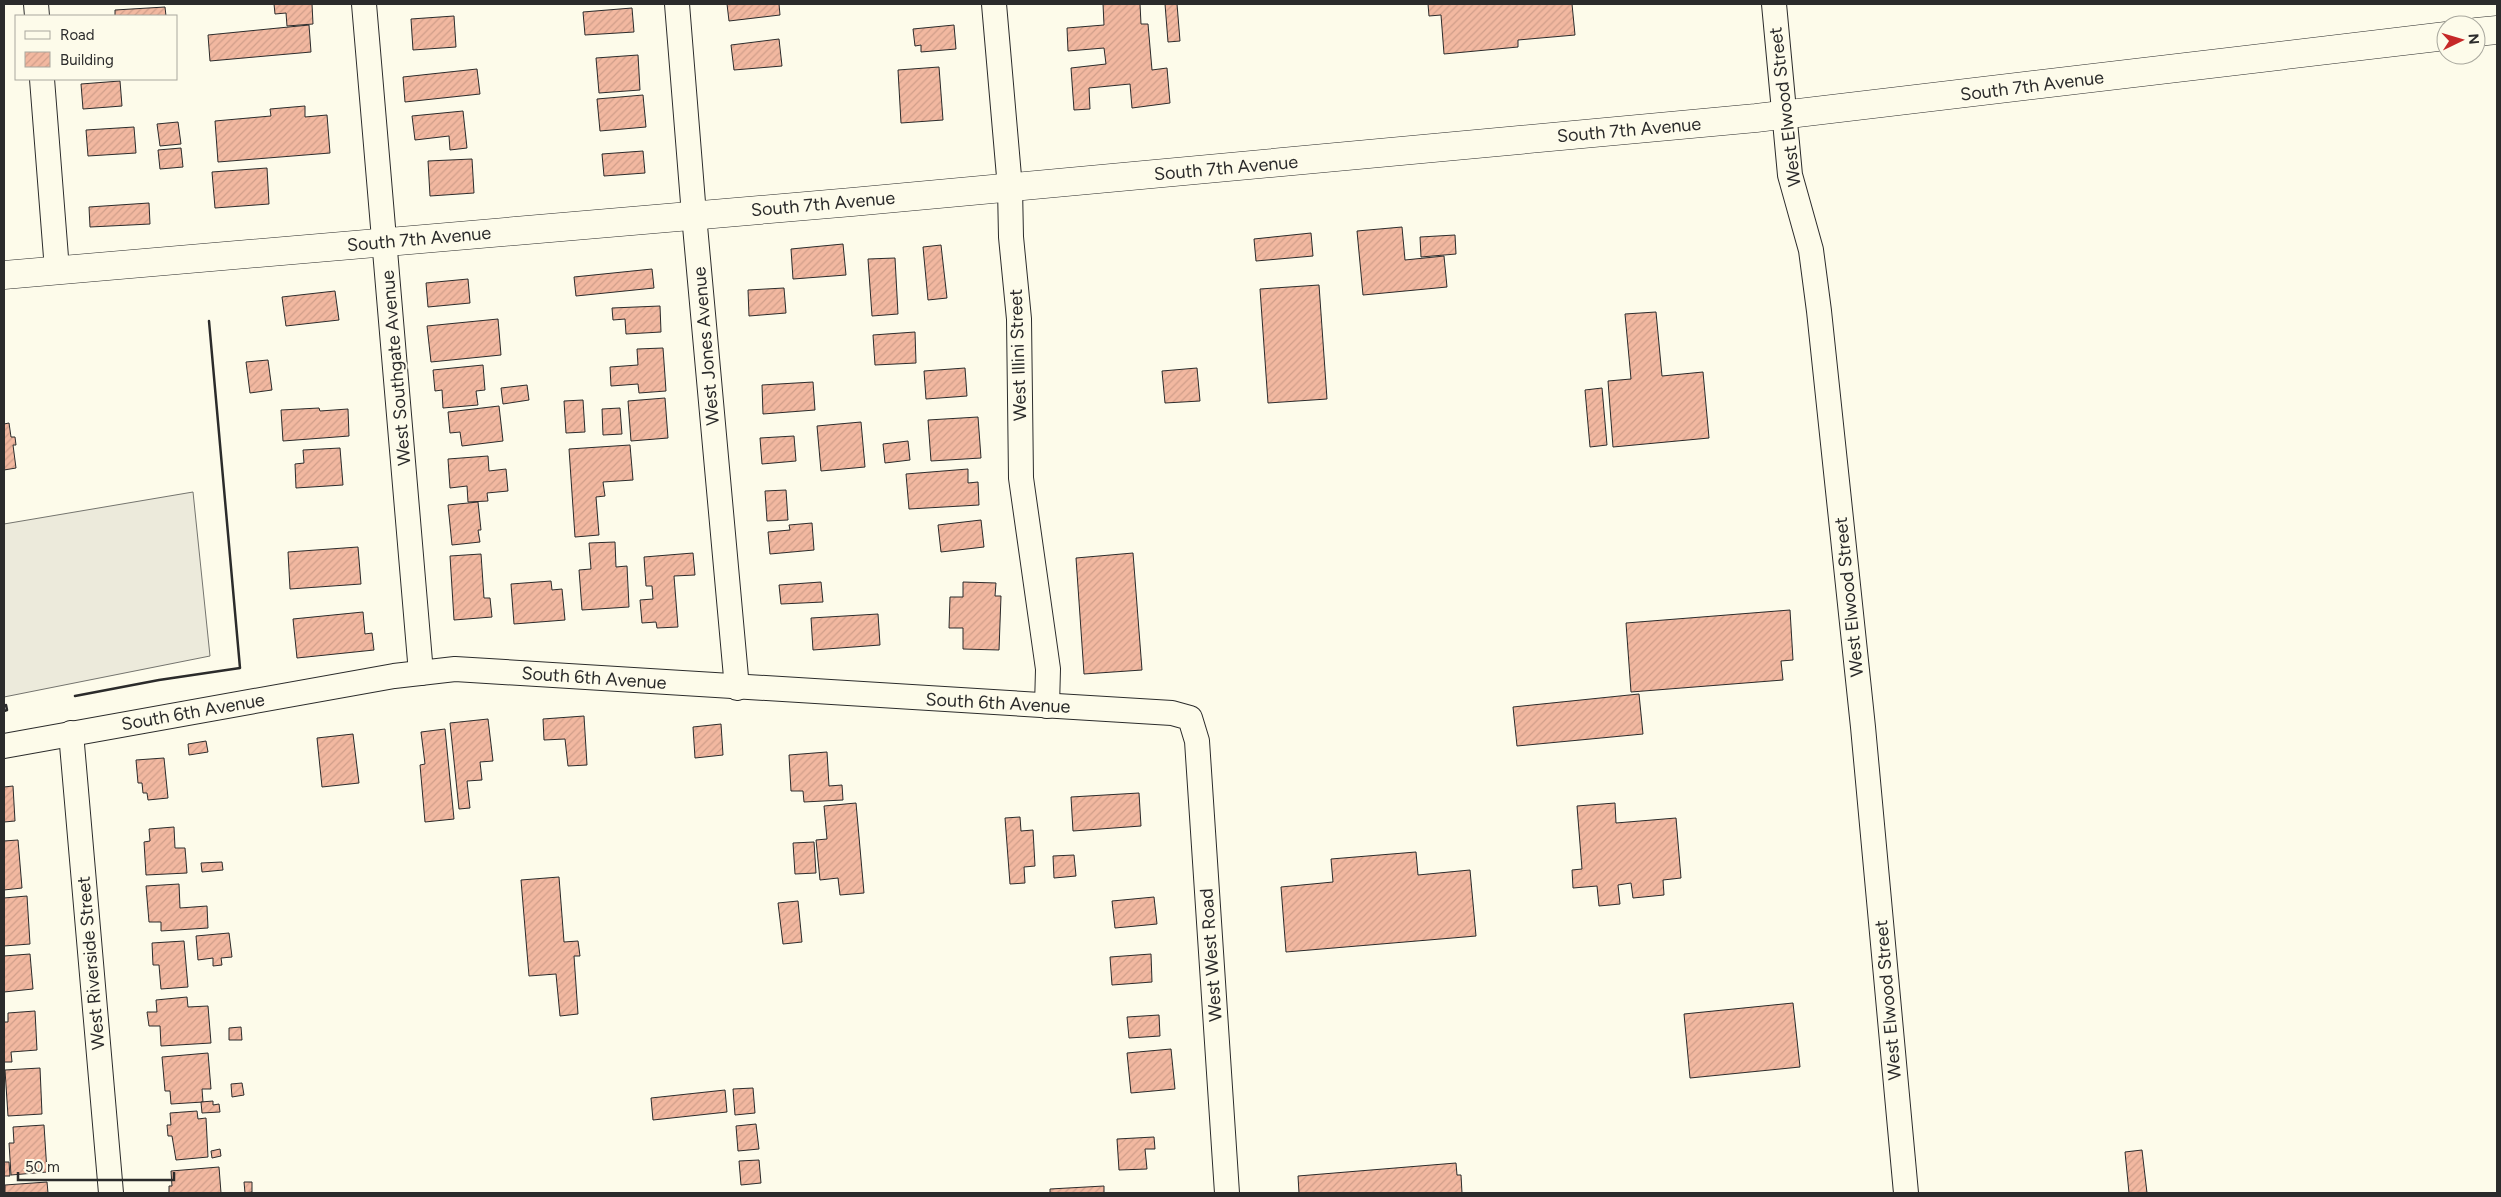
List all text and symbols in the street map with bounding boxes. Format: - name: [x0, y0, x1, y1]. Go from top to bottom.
- legend: [15, 15, 178, 80]
- north arrow: [2436, 15, 2486, 65]
- text: Road: [60, 26, 95, 44]
- street label: West Elwood Street: [1764, 26, 1806, 188]
- text: N: [2465, 33, 2482, 45]
- text: Building: [60, 51, 114, 69]
- street label: South 7th Avenue: [1959, 66, 2105, 106]
- street label: South 7th Avenue: [1556, 113, 1702, 147]
- street label: South 7th Avenue: [1153, 151, 1299, 185]
- street label: South 7th Avenue: [750, 187, 896, 221]
- street label: South 7th Avenue: [346, 222, 492, 256]
- street label: West Jones Avenue: [688, 266, 724, 426]
- street label: West Southgate Avenue: [376, 269, 416, 467]
- street label: West Illini Street: [1005, 288, 1031, 421]
- street label: West Elwood Street: [1830, 516, 1868, 678]
- street label: South 6th Avenue: [521, 662, 667, 694]
- street label: South 6th Avenue: [925, 688, 1071, 718]
- street label: South 6th Avenue: [120, 689, 267, 735]
- street label: West Riverside Street: [72, 875, 110, 1051]
- street label: West West Road: [1195, 888, 1227, 1022]
- street label: West Elwood Street: [1870, 919, 1906, 1081]
- scale bar: [18, 1150, 174, 1182]
- text: 50 m: [25, 1158, 60, 1176]

